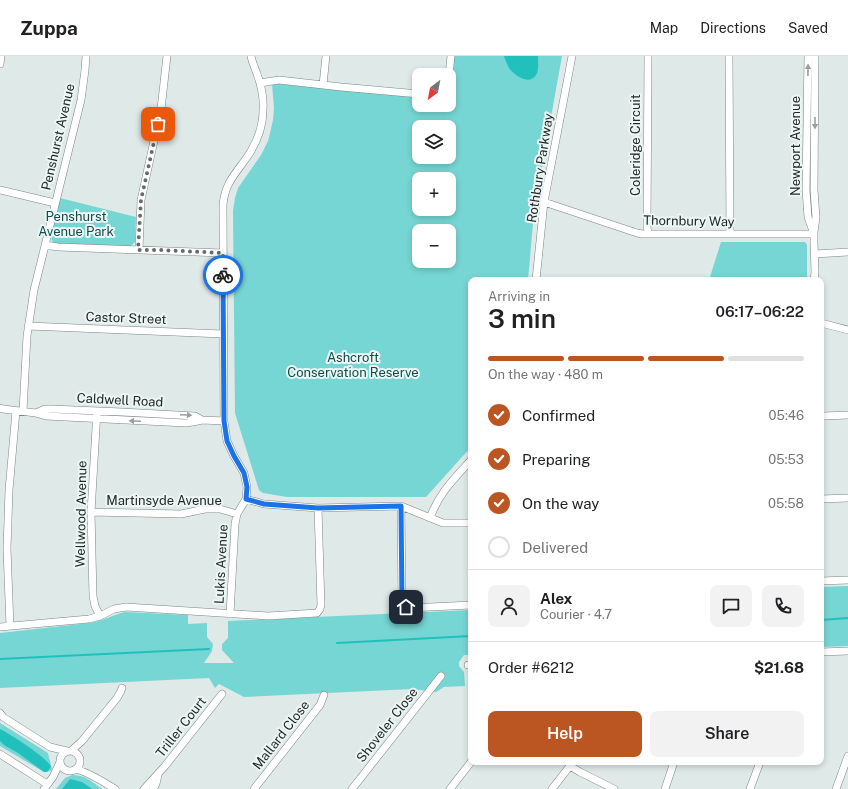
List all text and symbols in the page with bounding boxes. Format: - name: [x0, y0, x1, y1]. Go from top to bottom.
- text: Zuppa: [20, 17, 78, 39]
- text: Map: [650, 20, 678, 36]
- text: Directions: [700, 20, 766, 36]
- text: Saved: [788, 20, 828, 36]
- one-way arrow: [805, 63, 811, 76]
- north arrow: [412, 68, 456, 112]
- map controls: [412, 68, 456, 268]
- street label: Penshurst Avenue: [38, 82, 78, 192]
- street label: Coleridge Circuit: [628, 94, 643, 196]
- street label: Newport Avenue: [788, 96, 803, 196]
- pin: [141, 107, 175, 141]
- street label: Rothbury Parkway: [524, 112, 556, 224]
- icon: bag: [147, 113, 169, 135]
- one-way arrow: [812, 117, 818, 130]
- button: layers: [412, 120, 456, 164]
- button: +: [412, 172, 456, 216]
- park label: Penshurst Avenue Park: [38, 209, 114, 239]
- street label: Thornbury Way: [643, 213, 735, 229]
- button: −: [412, 224, 456, 268]
- courier: [203, 255, 243, 295]
- icon: bike: [212, 264, 234, 286]
- text: Arriving in: [488, 289, 550, 304]
- text: 3 min: [488, 303, 556, 334]
- text: 06:17–06:22: [716, 303, 804, 320]
- street label: Castor Street: [85, 309, 167, 327]
- park label: Ashcroft Conservation Reserve: [287, 350, 419, 380]
- text: On the way · 480 m: [488, 367, 603, 382]
- street label: Caldwell Road: [76, 390, 164, 410]
- icon: check: [488, 404, 510, 426]
- text: Confirmed: [522, 407, 595, 424]
- text: 05:46: [769, 408, 804, 423]
- one-way arrow: [180, 412, 192, 419]
- one-way arrow: [129, 417, 141, 424]
- icon: check: [488, 448, 510, 470]
- text: Preparing: [522, 451, 591, 468]
- text: 05:53: [768, 452, 804, 467]
- street label: Wellwood Avenue: [73, 460, 89, 568]
- icon: check: [488, 492, 510, 514]
- street label: Martinsyde Avenue: [106, 493, 222, 508]
- text: On the way: [522, 495, 599, 512]
- text: 05:58: [768, 496, 804, 511]
- street label: Lukis Avenue: [211, 524, 231, 604]
- text: Delivered: [522, 539, 588, 556]
- button: person: [488, 585, 530, 627]
- button: chat: [710, 585, 752, 627]
- button: phone: [762, 585, 804, 627]
- pin: [389, 590, 423, 624]
- text: Alex: [540, 590, 572, 607]
- icon: home: [395, 596, 417, 618]
- text: Courier · 4.7: [540, 607, 612, 622]
- text: Order #6212: [488, 659, 574, 676]
- text: $21.68: [754, 659, 804, 676]
- street label: Shoveler Close: [353, 685, 421, 765]
- street label: Triller Court: [153, 694, 209, 760]
- street label: Mallard Close: [249, 698, 313, 772]
- button: Help: [488, 711, 642, 757]
- button: Share: [650, 711, 804, 757]

